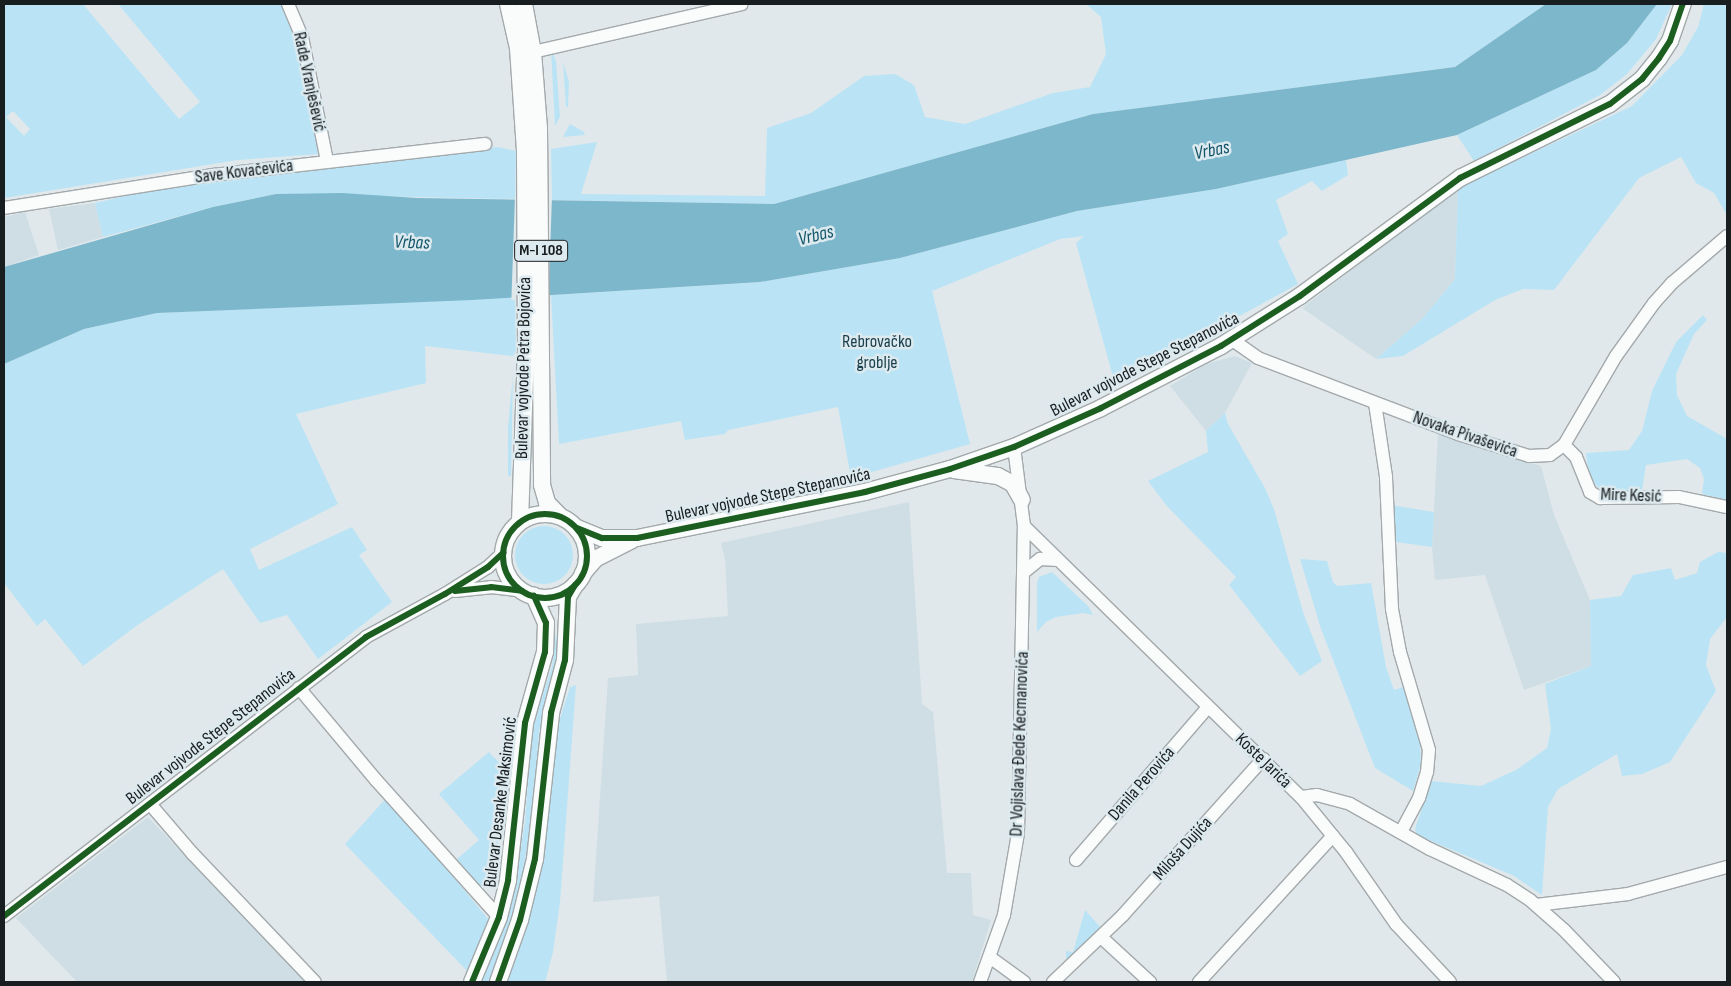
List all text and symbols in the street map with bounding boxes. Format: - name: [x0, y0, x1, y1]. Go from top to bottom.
- street label: Rade Vranješević: [288, 30, 330, 134]
- water label: Vrbas: [1192, 136, 1232, 166]
- street label: Save Kovačevića: [194, 155, 294, 189]
- water label: Vrbas: [796, 221, 836, 251]
- water label: Vrbas: [394, 231, 430, 255]
- road number: M-I 108: [514, 238, 568, 264]
- street label: Bulevar vojvode Petra Bojovića: [512, 277, 536, 459]
- street label: Bulevar vojvode Stepe Stepanovića: [1047, 308, 1243, 422]
- park label: Rebrovačko groblje: [842, 332, 912, 374]
- street label: Novaka Pivaševića: [1410, 407, 1520, 463]
- street label: Bulevar vojvode Stepe Stepanovića: [664, 464, 872, 528]
- street label: Mire Kesić: [1600, 484, 1662, 508]
- street label: Dr Vojislava Đede Kecmanovića: [1006, 651, 1034, 837]
- street label: Bulevar vojvode Stepe Stepanovića: [122, 664, 300, 810]
- street label: Bulevar Desanke Maksimović: [480, 715, 522, 889]
- street label: Koste Jarića: [1230, 729, 1296, 793]
- street label: Danila Perovića: [1104, 743, 1180, 825]
- street label: Miloša Dujića: [1149, 813, 1217, 885]

